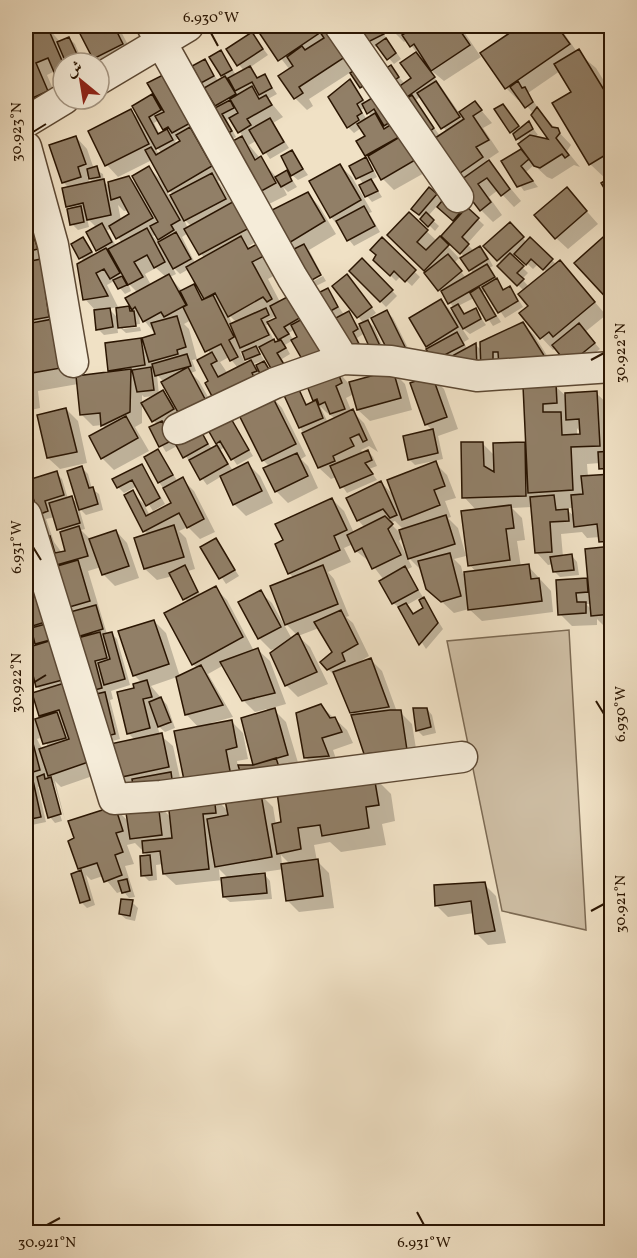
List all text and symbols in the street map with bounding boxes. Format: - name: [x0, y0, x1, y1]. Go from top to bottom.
- text: 6.930°W: [183, 8, 239, 29]
- north arrow: [51, 51, 111, 111]
- text: ش: [62, 56, 87, 83]
- text: 30.923°N: [7, 102, 28, 162]
- text: 30.922°N: [611, 323, 632, 383]
- text: 6.931°W: [7, 520, 28, 574]
- text: 30.922°N: [7, 653, 28, 713]
- text: 6.930°W: [611, 686, 632, 742]
- text: 30.921°N: [611, 875, 632, 933]
- text: 30.921°N: [18, 1233, 76, 1254]
- text: 6.931°W: [397, 1233, 451, 1254]

